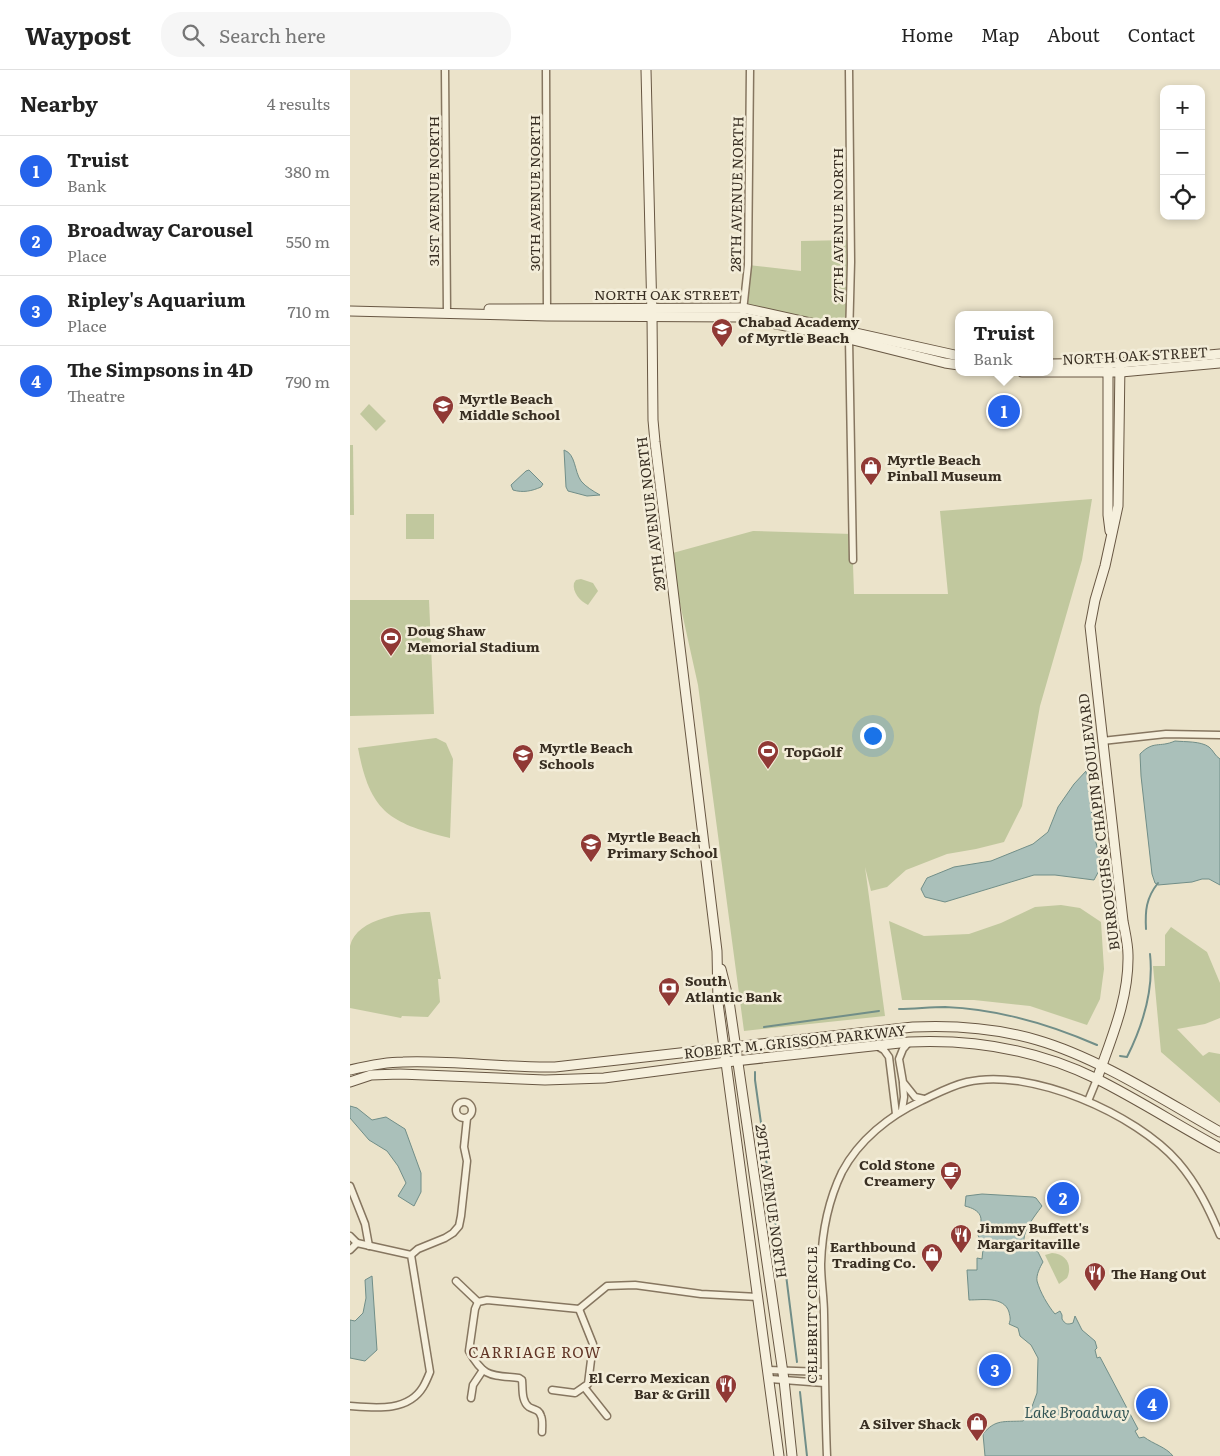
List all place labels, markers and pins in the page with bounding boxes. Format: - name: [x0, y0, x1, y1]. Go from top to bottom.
- place label: Chabad Academy of Myrtle Beach: [738, 311, 860, 347]
- school or university icon: Chabad Academy of Myrtle Beach: [710, 317, 734, 348]
- place label: Myrtle Beach Middle School: [459, 388, 560, 424]
- pin: 1: [988, 392, 1020, 430]
- school or university icon: Myrtle Beach Middle School: [431, 394, 455, 425]
- place label: Myrtle Beach Pinball Museum: [887, 449, 1002, 485]
- shop icon: Myrtle Beach Pinball Museum: [859, 455, 883, 486]
- place label: Doug Shaw Memorial Stadium: [407, 620, 540, 656]
- sports icon: Doug Shaw Memorial Stadium: [379, 626, 403, 657]
- place label: Myrtle Beach Schools: [539, 737, 633, 773]
- sports icon: TopGolf: [756, 739, 780, 770]
- place label: TopGolf: [784, 741, 844, 761]
- school or university icon: Myrtle Beach Schools: [511, 743, 535, 774]
- place label: Myrtle Beach Primary School: [607, 826, 718, 862]
- school or university icon: Myrtle Beach Primary School: [579, 832, 603, 863]
- place label: South Atlantic Bank: [685, 970, 782, 1006]
- bank icon: South Atlantic Bank: [657, 976, 681, 1007]
- place label: Cold Stone Creamery: [859, 1154, 935, 1190]
- cafe icon: Cold Stone Creamery: [939, 1160, 963, 1191]
- pin: 2: [1047, 1179, 1079, 1217]
- place label: Jimmy Buffett's Margaritaville: [977, 1217, 1089, 1253]
- restaurant icon: Jimmy Buffett's Margaritaville: [949, 1223, 973, 1254]
- place label: Earthbound Trading Co.: [830, 1236, 916, 1272]
- shop icon: Earthbound Trading Co.: [920, 1242, 944, 1273]
- restaurant icon: The Hang Out: [1083, 1261, 1107, 1292]
- place label: The Hang Out: [1111, 1263, 1207, 1283]
- pin: 3: [979, 1351, 1011, 1389]
- place label: El Cerro Mexican Bar & Grill: [589, 1367, 710, 1403]
- restaurant icon: El Cerro Mexican Bar & Grill: [714, 1373, 738, 1404]
- pin: 4: [1136, 1385, 1168, 1423]
- shop icon: A Silver Shack: [965, 1411, 989, 1442]
- place label: A Silver Shack: [859, 1413, 962, 1433]

